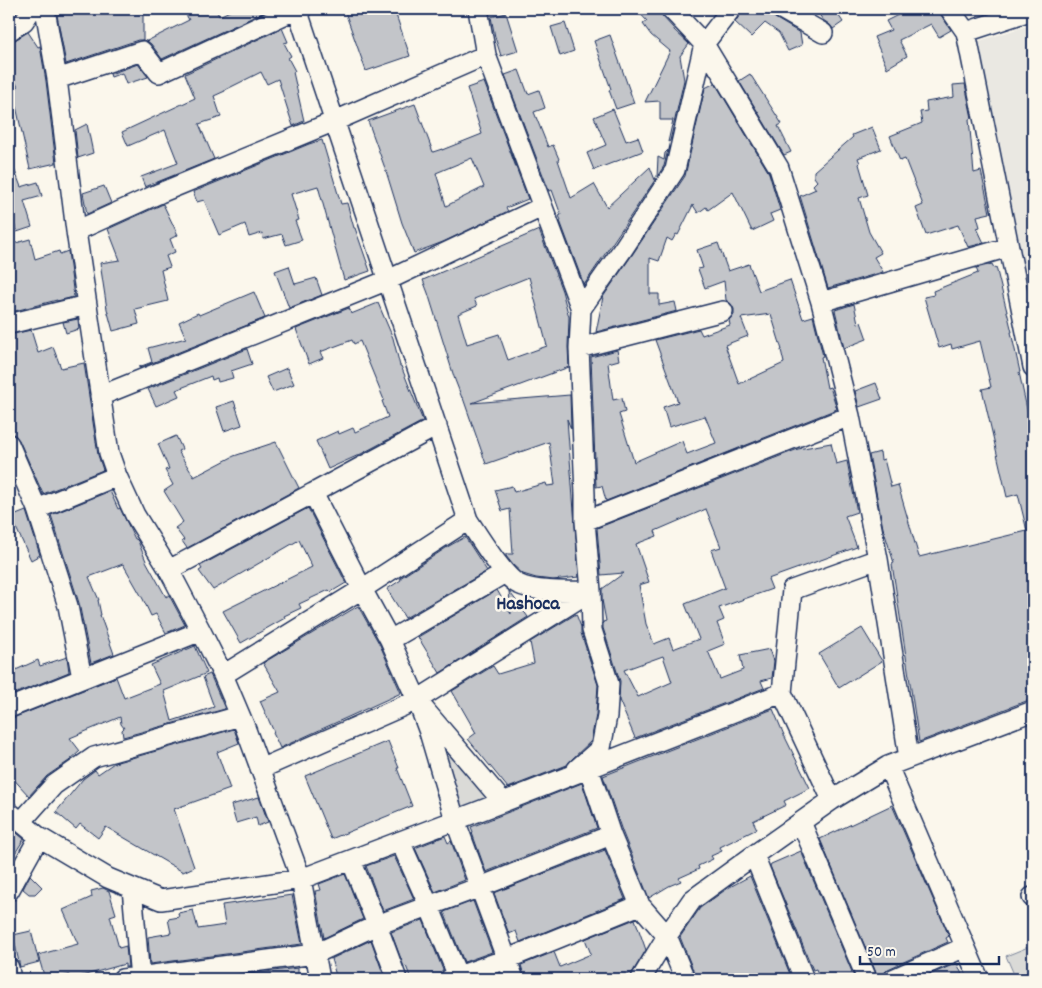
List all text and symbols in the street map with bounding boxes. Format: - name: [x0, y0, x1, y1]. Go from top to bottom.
- district label: Hashoca: [496, 591, 560, 619]
- scale bar: [860, 933, 998, 965]
- text: 50 m: [867, 942, 896, 964]

